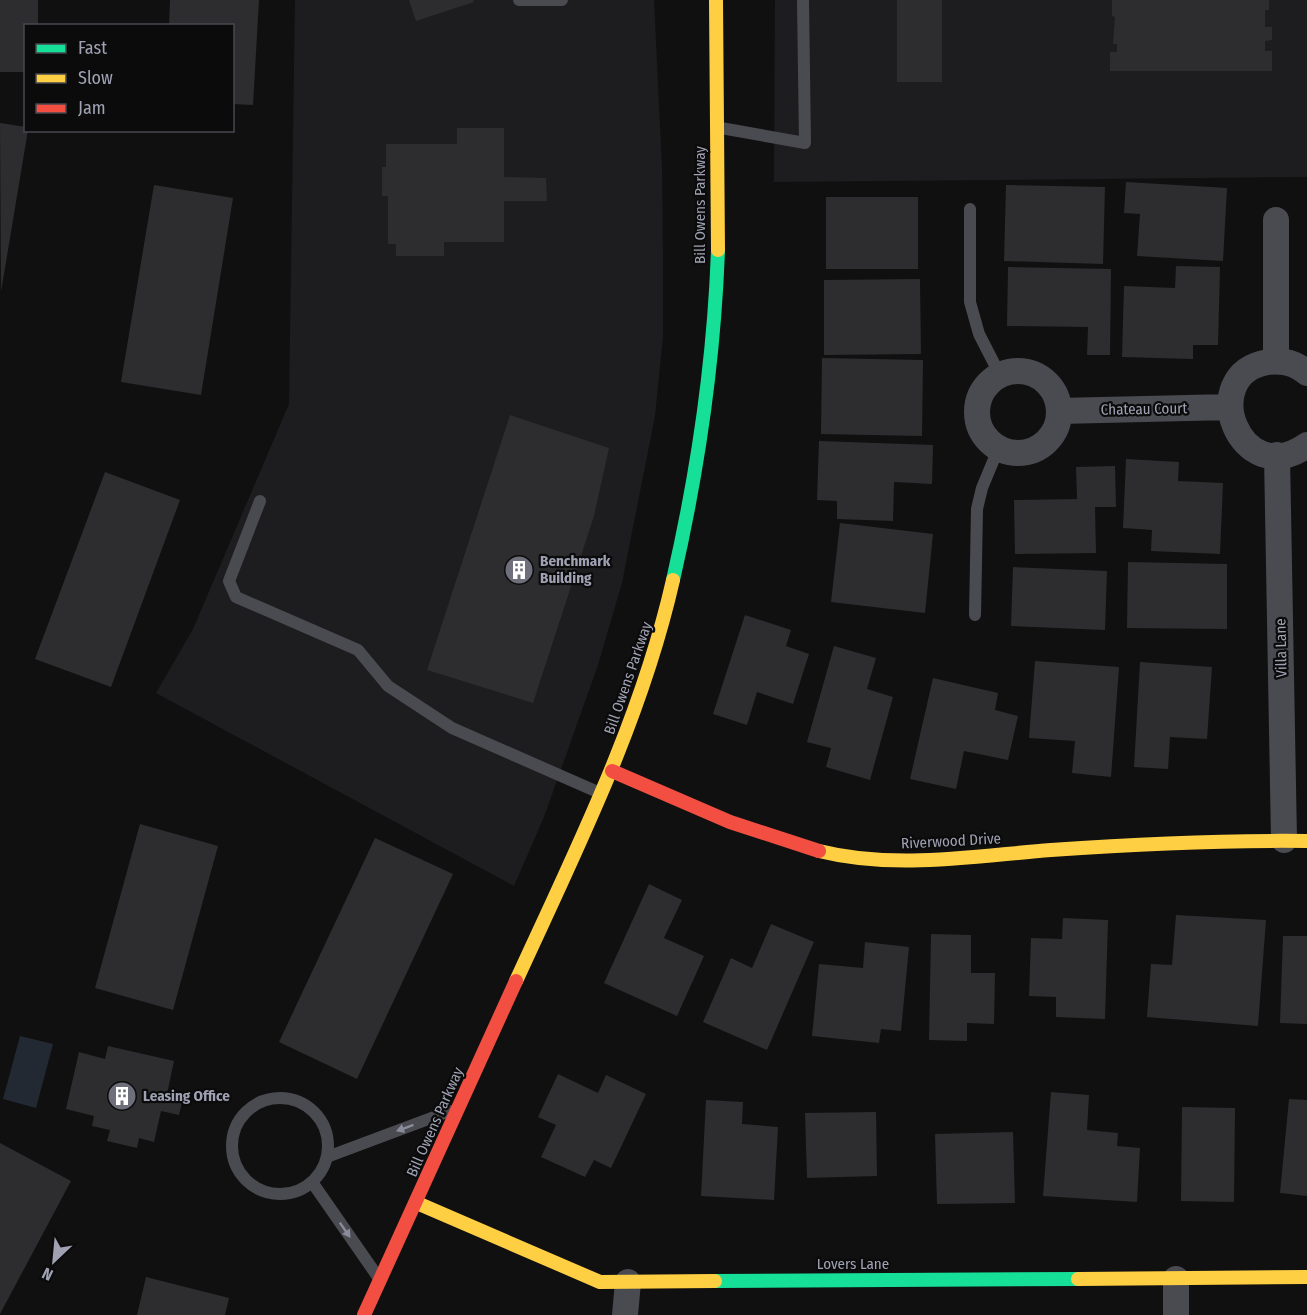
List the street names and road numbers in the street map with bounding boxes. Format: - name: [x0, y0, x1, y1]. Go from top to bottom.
- street label: Bill Owens Parkway: [691, 146, 709, 264]
- street label: Chateau Court: [1101, 399, 1188, 419]
- street label: Villa Lane: [1271, 618, 1291, 678]
- street label: Bill Owens Parkway: [600, 619, 656, 737]
- street label: Riverwood Drive: [901, 829, 1001, 853]
- street label: Bill Owens Parkway: [403, 1064, 467, 1180]
- street label: Lovers Lane: [817, 1255, 889, 1273]

